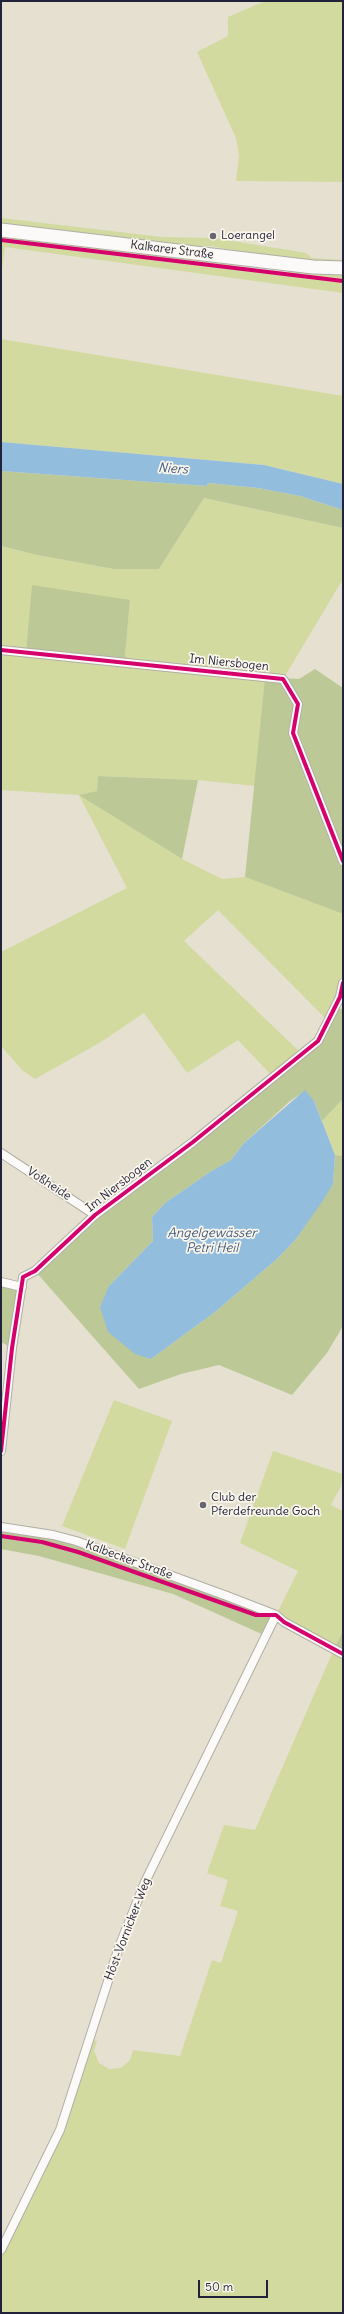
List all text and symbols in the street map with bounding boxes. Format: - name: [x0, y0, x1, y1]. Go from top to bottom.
- place label: Loerangel: [221, 229, 275, 243]
- marker: Loerangel: [208, 231, 218, 241]
- street label: Kalkarer Straße: [130, 238, 214, 262]
- water label: Niers: [157, 460, 189, 478]
- street label: Im Niersbogen: [189, 652, 269, 674]
- street label: Im Niersbogen: [83, 1155, 155, 1215]
- street label: Voßheide: [24, 1164, 74, 1204]
- water label: Angelgewässer Petri Heil: [167, 1225, 257, 1256]
- place label: Club der Pferdefreunde Goch: [211, 1491, 320, 1519]
- marker: Club der Pferdefreunde Goch: [198, 1500, 208, 1510]
- street label: Kalbecker Straße: [84, 1538, 174, 1582]
- street label: Höst-Vornicker-Weg: [102, 1876, 154, 1982]
- scale bar: [200, 2272, 270, 2298]
- text: 50 m: [205, 2279, 233, 2294]

